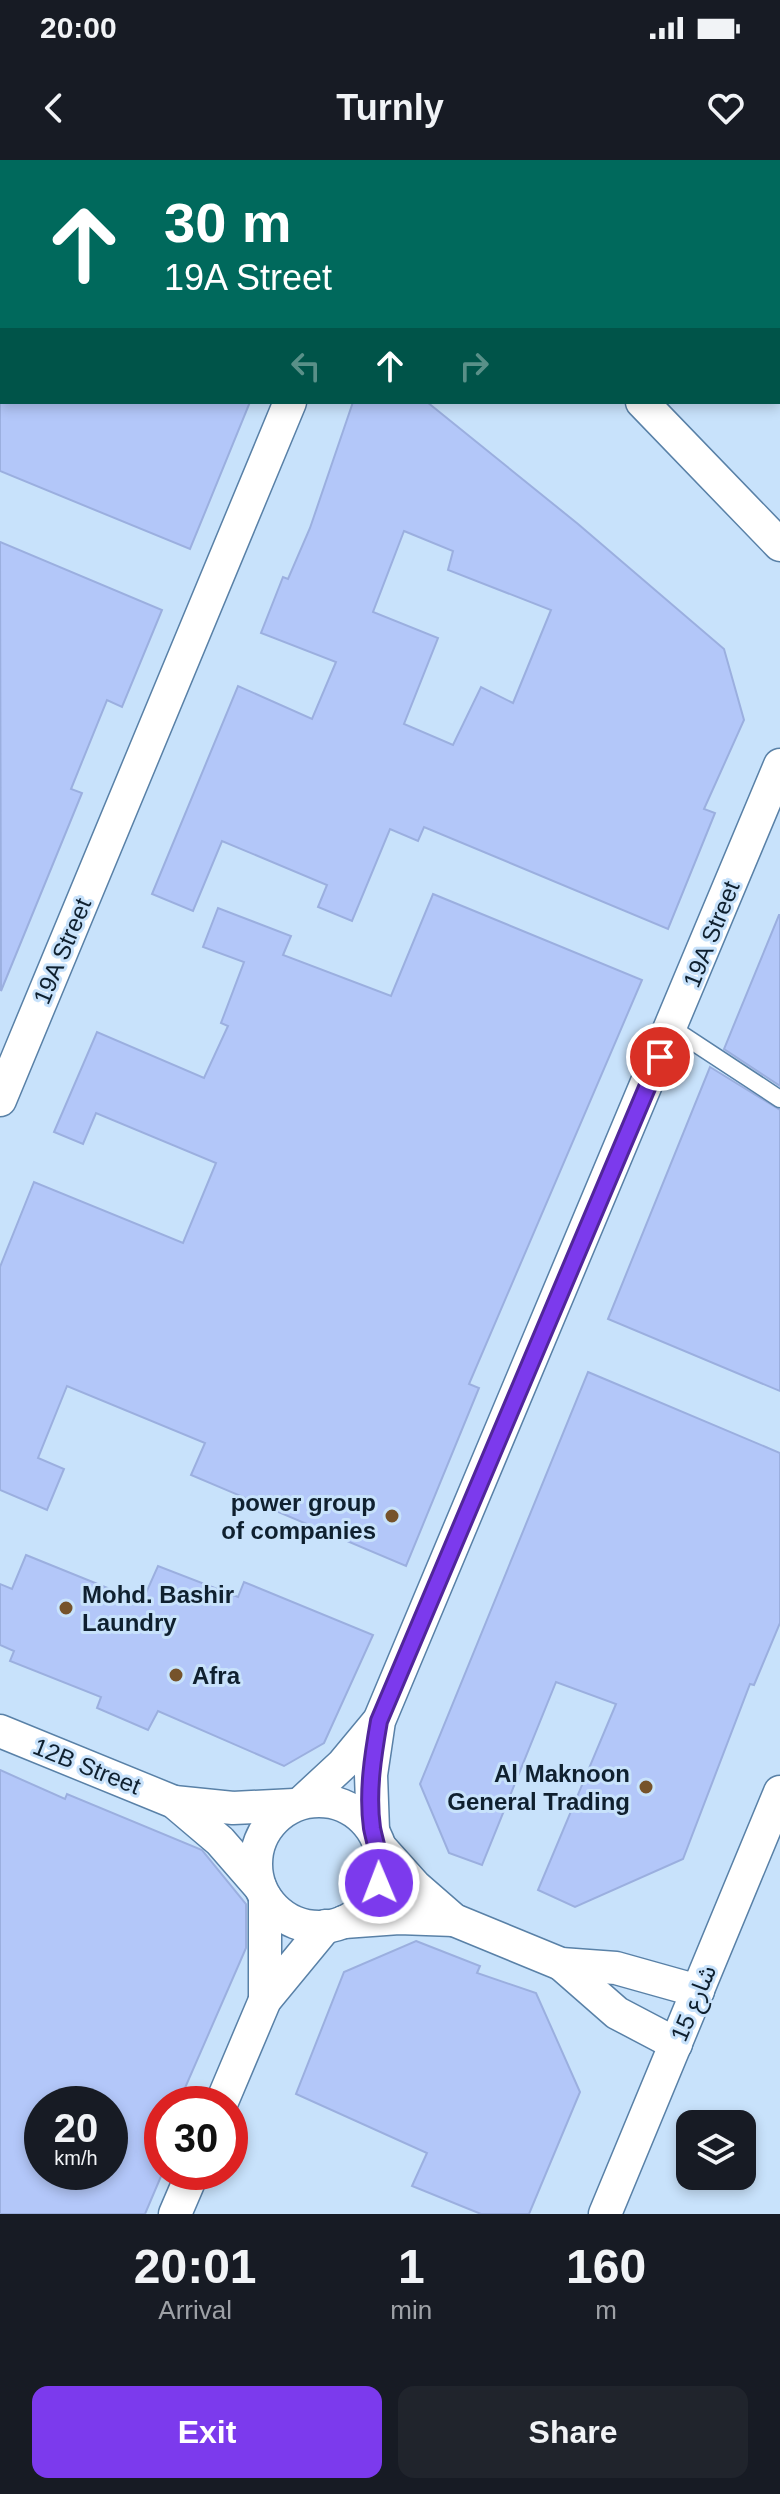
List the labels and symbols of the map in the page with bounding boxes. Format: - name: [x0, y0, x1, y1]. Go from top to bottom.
- street label: 19A Street: [677, 877, 745, 991]
- street label: 19A Street: [28, 894, 96, 1008]
- pin: [626, 1023, 694, 1091]
- place label: power group of companies: [221, 1489, 376, 1544]
- marker: power group of companies: [383, 1507, 401, 1525]
- place label: Mohd. Bashir Laundry: [82, 1581, 234, 1636]
- marker: Mohd. Bashir Laundry: [57, 1599, 75, 1617]
- place label: Afra: [192, 1662, 241, 1689]
- marker: Afra: [167, 1666, 185, 1684]
- street label: 12B Street: [29, 1732, 145, 1800]
- place label: Al Maknoon General Trading: [447, 1760, 630, 1815]
- marker: Al Maknoon General Trading: [637, 1778, 655, 1796]
- position arrow: [337, 1841, 421, 1925]
- street label: شارع 15: [665, 1961, 725, 2047]
- speed limit sign: 30: [144, 2086, 248, 2190]

